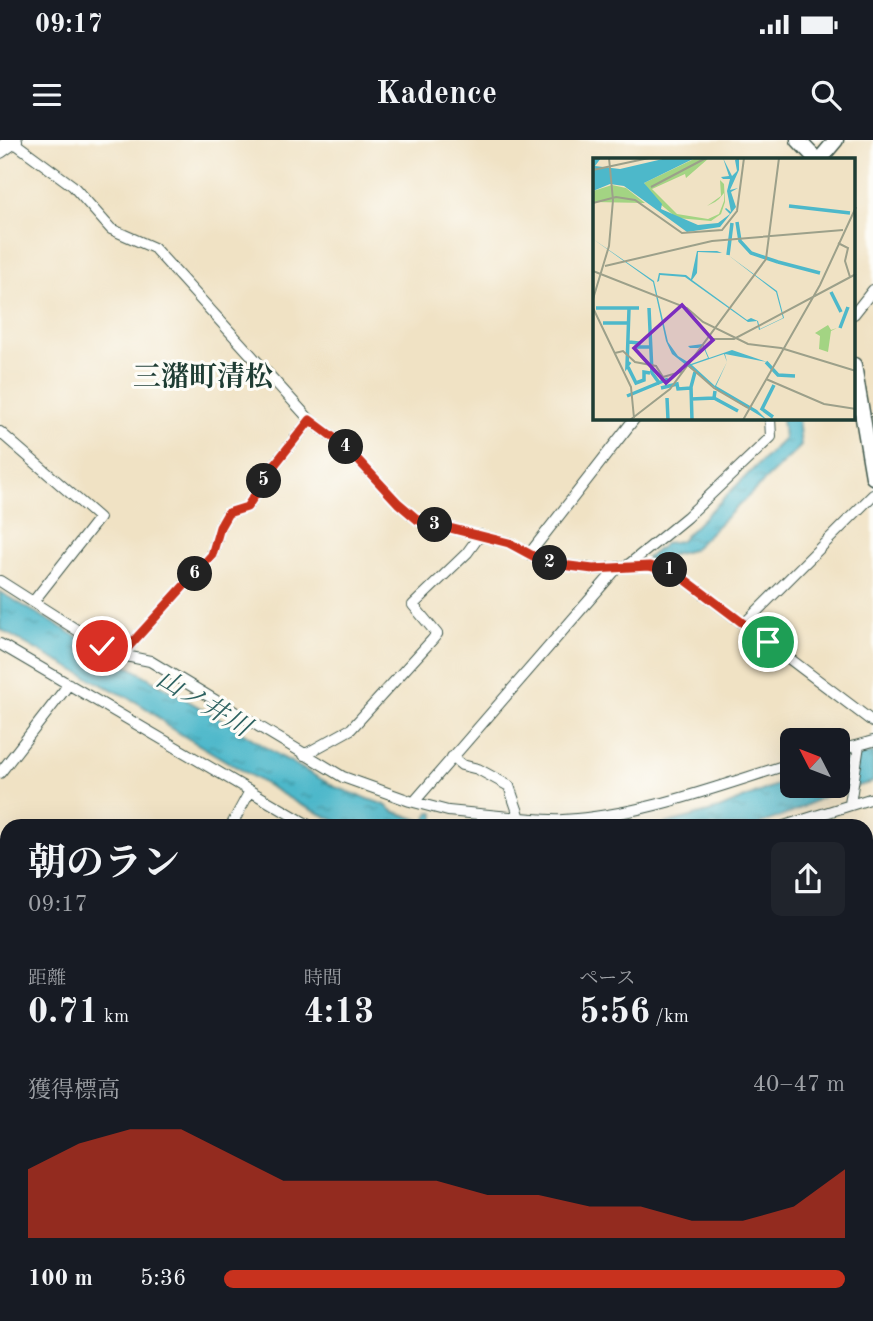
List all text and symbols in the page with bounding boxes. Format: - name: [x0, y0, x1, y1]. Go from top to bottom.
- text: 09:17: [35, 12, 103, 38]
- icon: menu: [28, 76, 66, 114]
- icon: search: [807, 76, 845, 114]
- text: Kadence: [376, 79, 497, 111]
- inset map: [593, 158, 856, 420]
- district label: 三潴町清松: [133, 361, 273, 393]
- pin: 4: [328, 430, 364, 464]
- text: 4: [340, 437, 351, 456]
- pin: 5: [246, 464, 282, 498]
- text: 5: [258, 471, 269, 490]
- pin: 3: [418, 508, 452, 542]
- text: 3: [429, 515, 440, 534]
- pin: 2: [532, 546, 568, 580]
- pin: 1: [652, 552, 688, 588]
- text: 2: [544, 553, 555, 572]
- pin: 6: [178, 556, 212, 592]
- text: 1: [664, 560, 675, 579]
- text: 6: [189, 564, 200, 583]
- pin: [738, 612, 798, 672]
- pin: [72, 616, 132, 676]
- icon: arrive: [749, 623, 787, 661]
- icon: check: [83, 627, 121, 665]
- water label: 山ノ井川: [152, 664, 258, 743]
- north arrow: [780, 728, 850, 798]
- map controls: [780, 728, 850, 798]
- button: share: [771, 842, 845, 916]
- text: 朝のラン: [28, 846, 180, 884]
- text: 09:17: [28, 893, 88, 916]
- text: 距離: [28, 970, 66, 989]
- text: 時間: [304, 970, 342, 989]
- text: ペース: [579, 970, 635, 989]
- text: 0.71: [28, 995, 99, 1030]
- text: 4:13: [304, 995, 374, 1030]
- text: 5:56: [579, 995, 650, 1030]
- text: km: [99, 1008, 129, 1027]
- text: /km: [650, 1008, 689, 1027]
- text: 40–47 m: [753, 1073, 845, 1096]
- text: 獲得標高: [28, 1079, 120, 1102]
- text: 100 m: [28, 1267, 93, 1290]
- text: 5:36: [140, 1267, 186, 1290]

